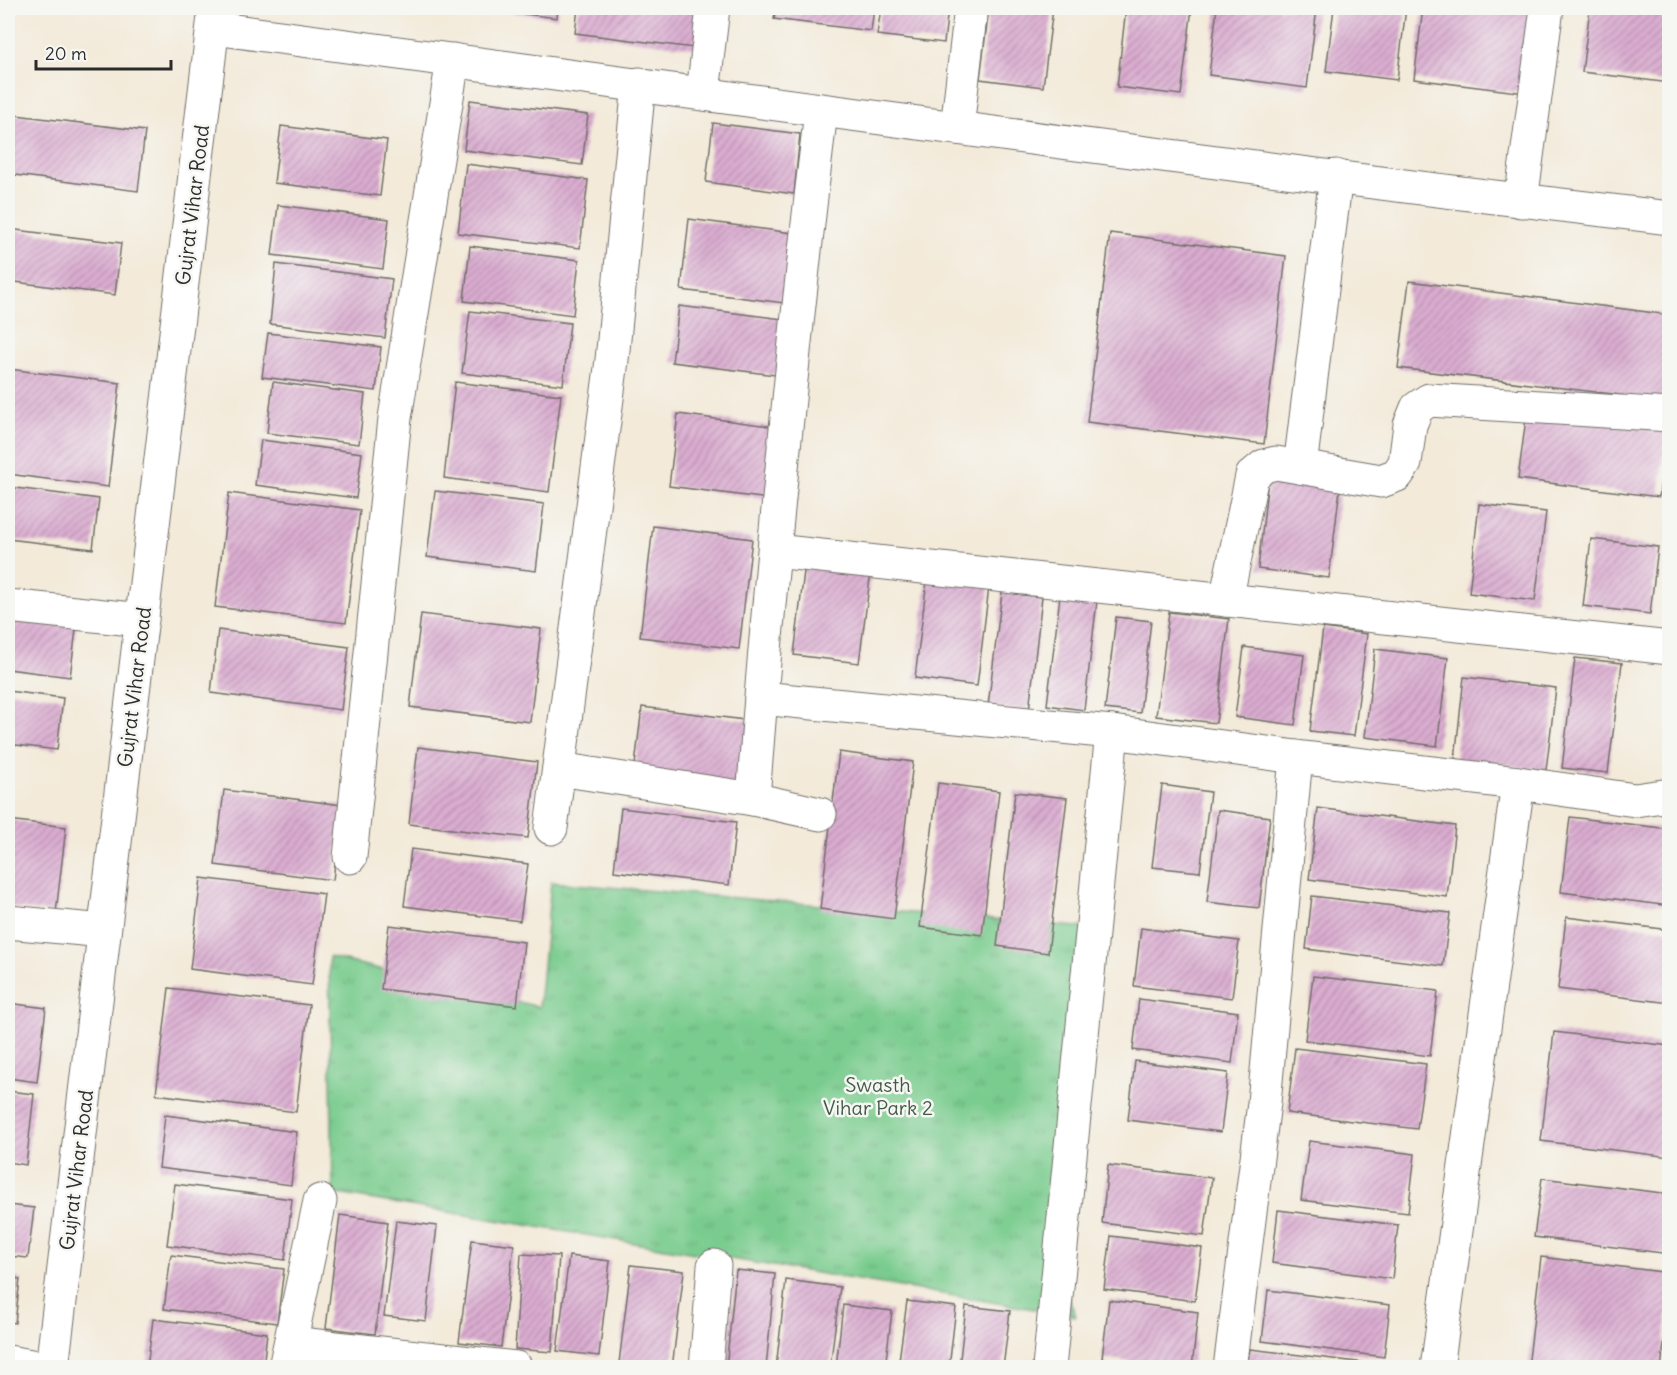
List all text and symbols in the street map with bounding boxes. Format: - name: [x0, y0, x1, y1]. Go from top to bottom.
- scale bar: [36, 33, 171, 71]
- text: 20 m: [45, 42, 87, 65]
- street label: Gujrat Vihar Road: [170, 123, 214, 287]
- street label: Gujrat Vihar Road: [112, 605, 156, 769]
- park label: Swasth Vihar Park 2: [823, 1072, 933, 1120]
- street label: Gujrat Vihar Road: [54, 1088, 98, 1252]

